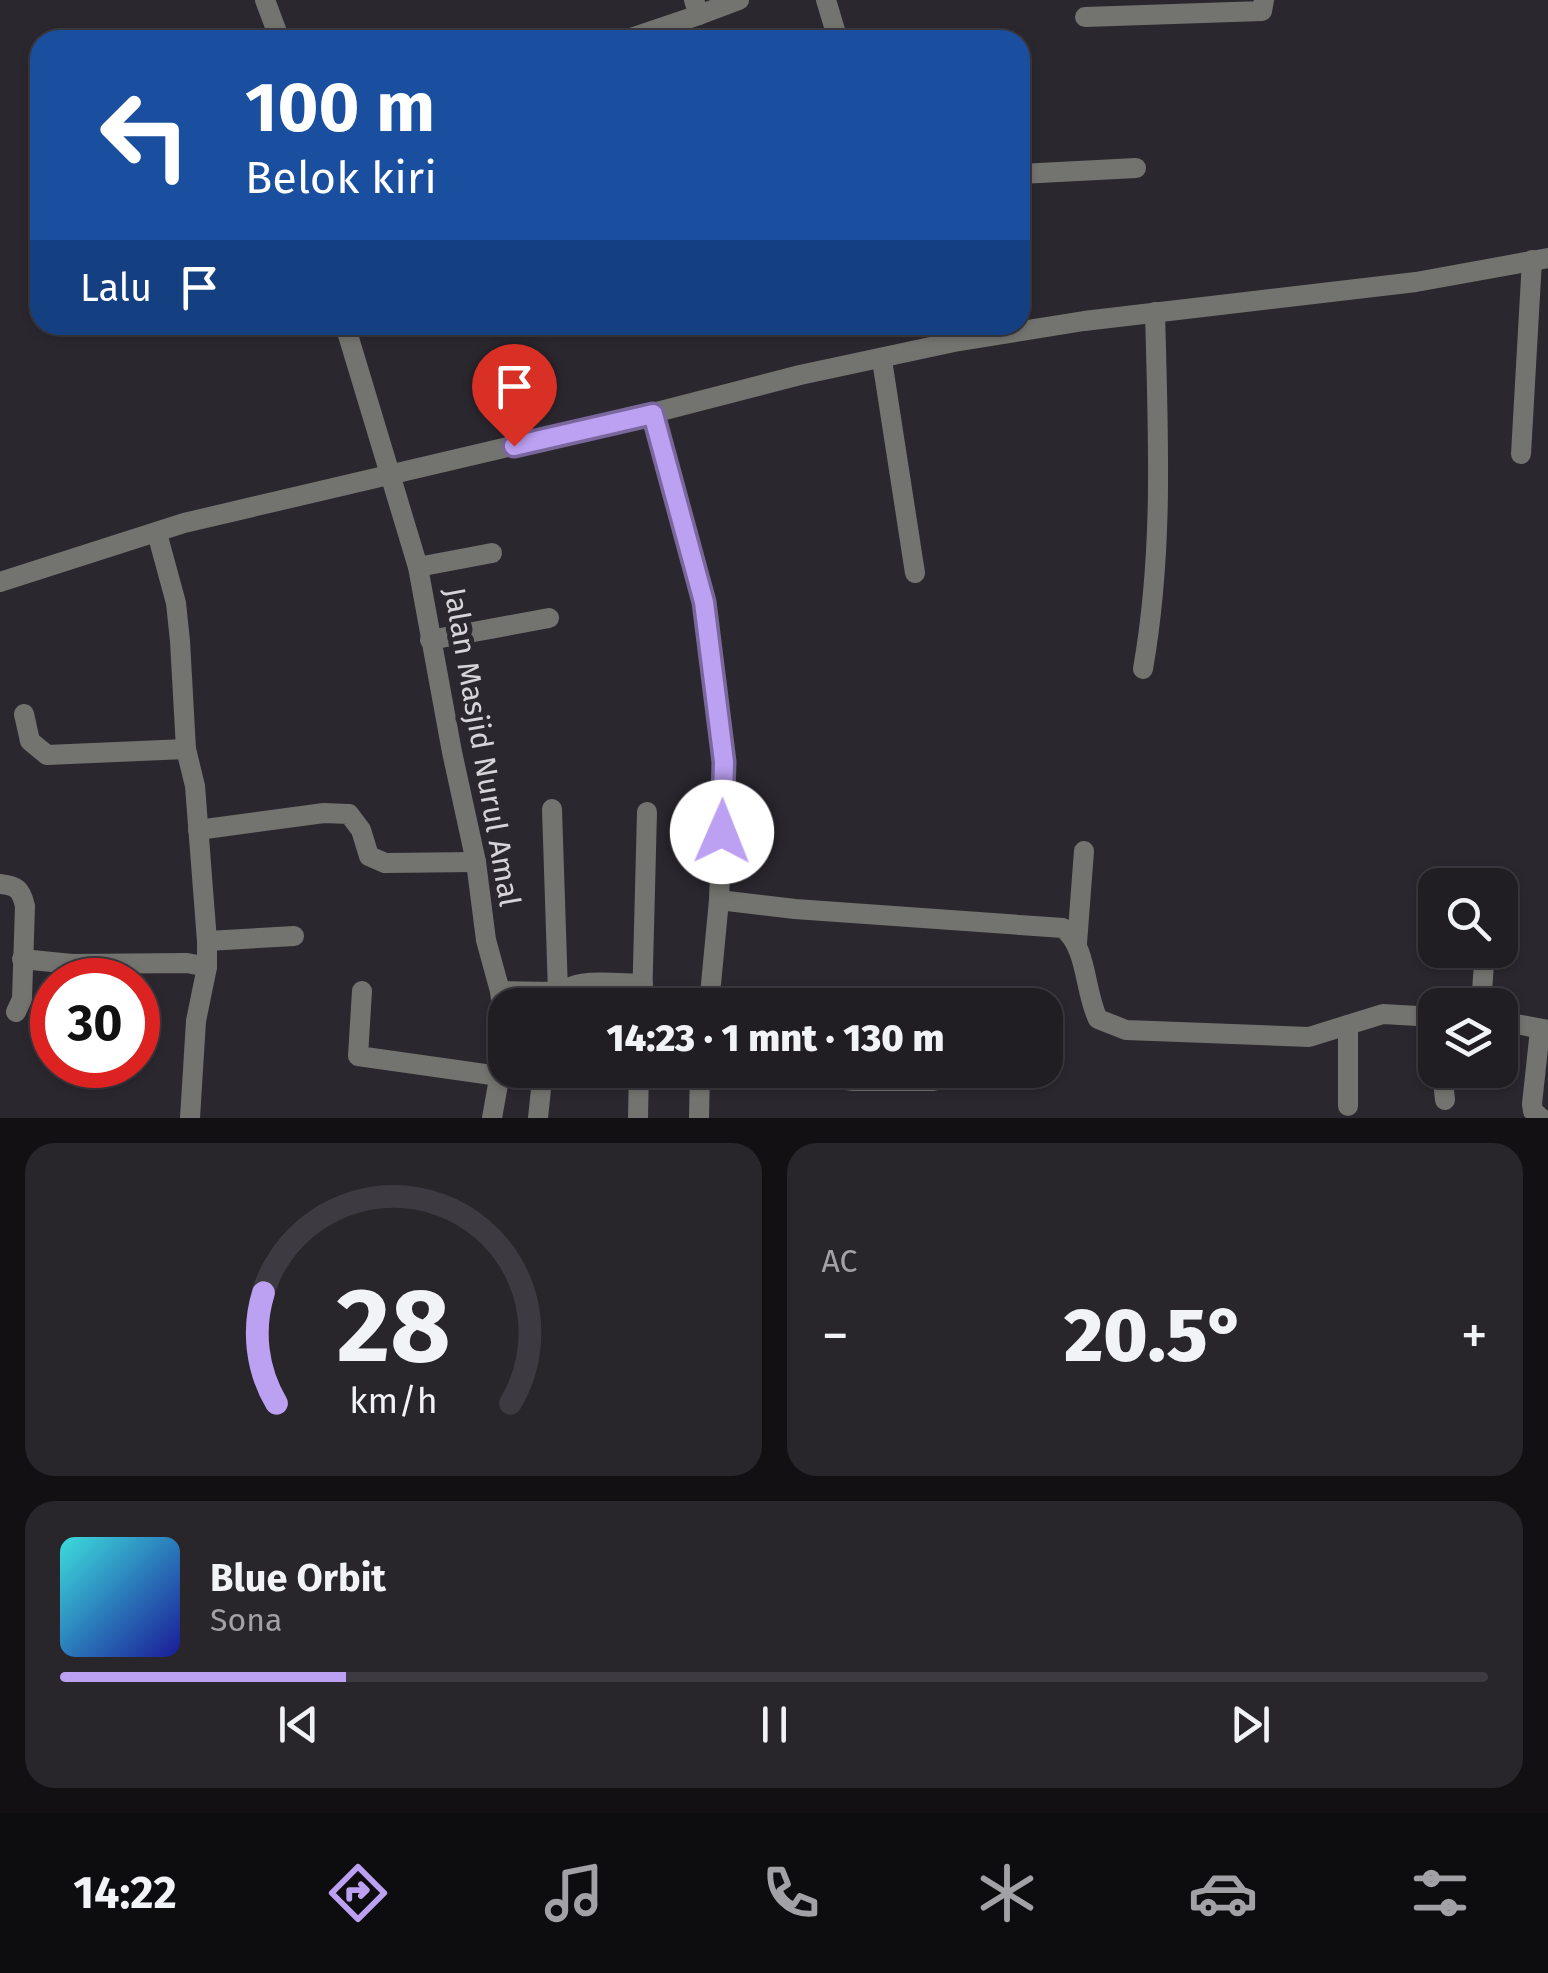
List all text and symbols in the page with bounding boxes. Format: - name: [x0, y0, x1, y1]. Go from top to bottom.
- text: 100 m: [245, 66, 435, 150]
- icon: left: [80, 70, 210, 200]
- text: Belok kiri: [245, 151, 437, 205]
- icon: arrive: [172, 260, 227, 315]
- text: Lalu: [80, 265, 152, 311]
- pin: [472, 344, 557, 447]
- icon: arrive: [487, 359, 542, 414]
- street label: Jalan Masjid Nurul Amal: [436, 585, 528, 909]
- position arrow: [670, 780, 774, 884]
- map controls: [1418, 868, 1518, 1088]
- button: search: [1418, 868, 1518, 968]
- speed limit sign: 30: [30, 958, 160, 1088]
- button: layers: [1418, 988, 1518, 1088]
- text: 14:23 · 1 mnt · 130 m: [606, 1015, 945, 1061]
- text: AC: [822, 1242, 857, 1280]
- text: 28: [336, 1264, 450, 1389]
- text: 20.5°: [1064, 1291, 1246, 1381]
- text: −: [822, 1303, 849, 1369]
- text: +: [1461, 1303, 1488, 1369]
- text: km/h: [349, 1380, 437, 1422]
- text: Blue Orbit: [210, 1555, 386, 1601]
- text: Sona: [210, 1601, 282, 1639]
- icon: previous: [271, 1697, 326, 1752]
- icon: pause: [747, 1697, 802, 1752]
- icon: next: [1223, 1697, 1278, 1752]
- icon: directions: [323, 1858, 393, 1928]
- icon: music: [539, 1858, 609, 1928]
- icon: phone: [756, 1858, 826, 1928]
- icon: climate: [972, 1858, 1042, 1928]
- icon: car: [1188, 1858, 1258, 1928]
- icon: filters: [1405, 1858, 1475, 1928]
- text: 14:22: [73, 1866, 177, 1920]

